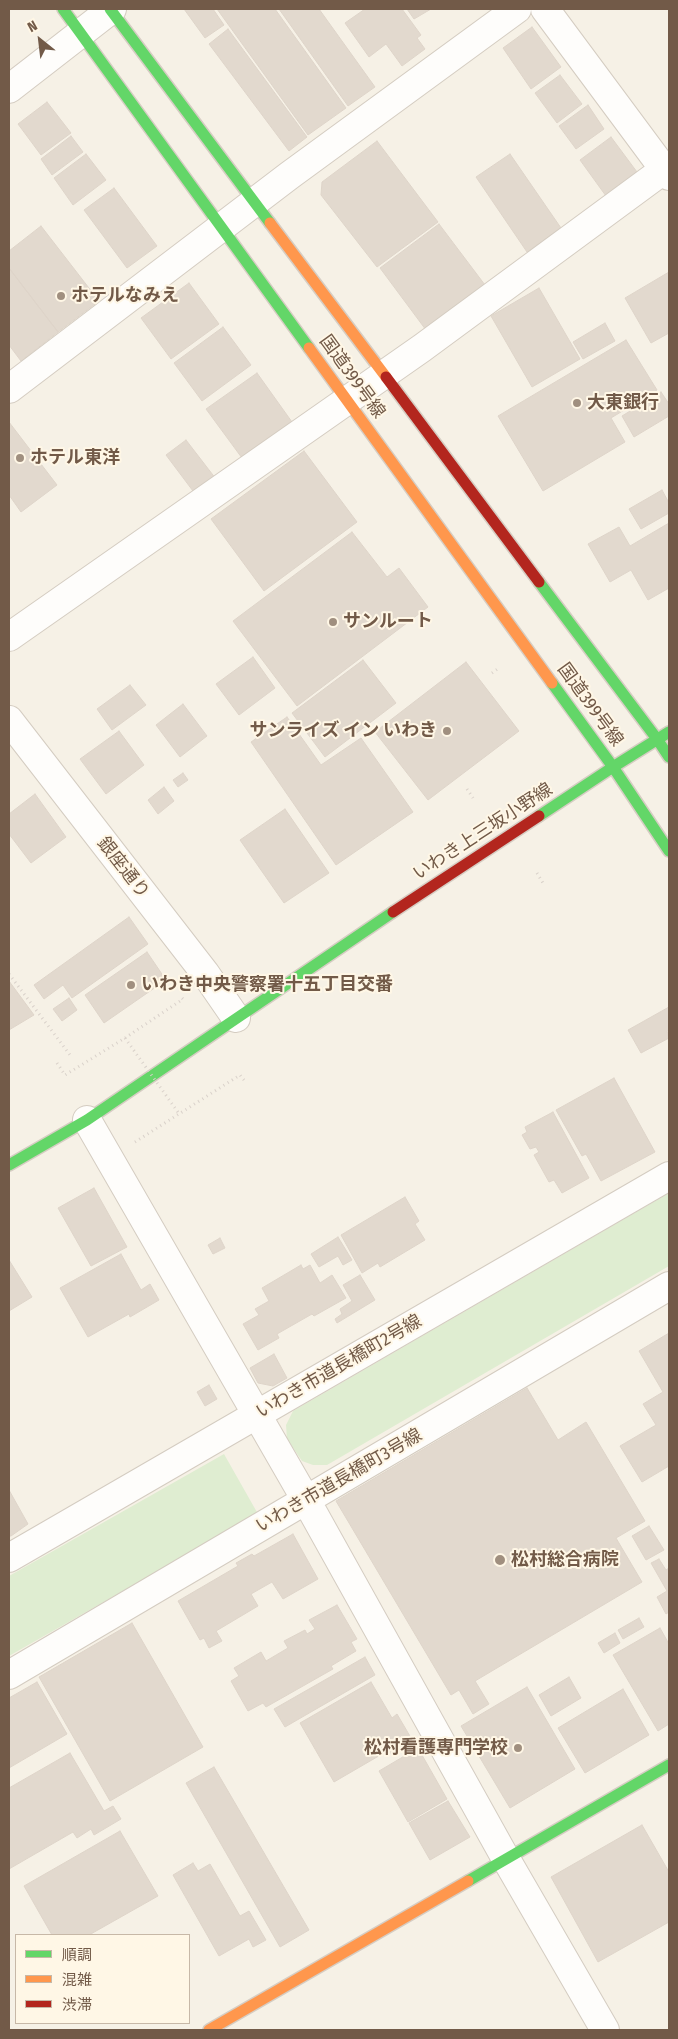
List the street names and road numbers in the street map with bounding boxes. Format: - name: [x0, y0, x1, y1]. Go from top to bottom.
- street label: 国道399号線: [315, 331, 389, 423]
- street label: 国道399号線: [553, 659, 627, 751]
- street label: いわき上三坂小野線: [409, 779, 557, 885]
- street label: 銀座通り: [92, 833, 154, 903]
- street label: いわき市道長橋町2号線: [252, 1311, 426, 1423]
- street label: いわき市道長橋町3号線: [252, 1425, 426, 1537]

